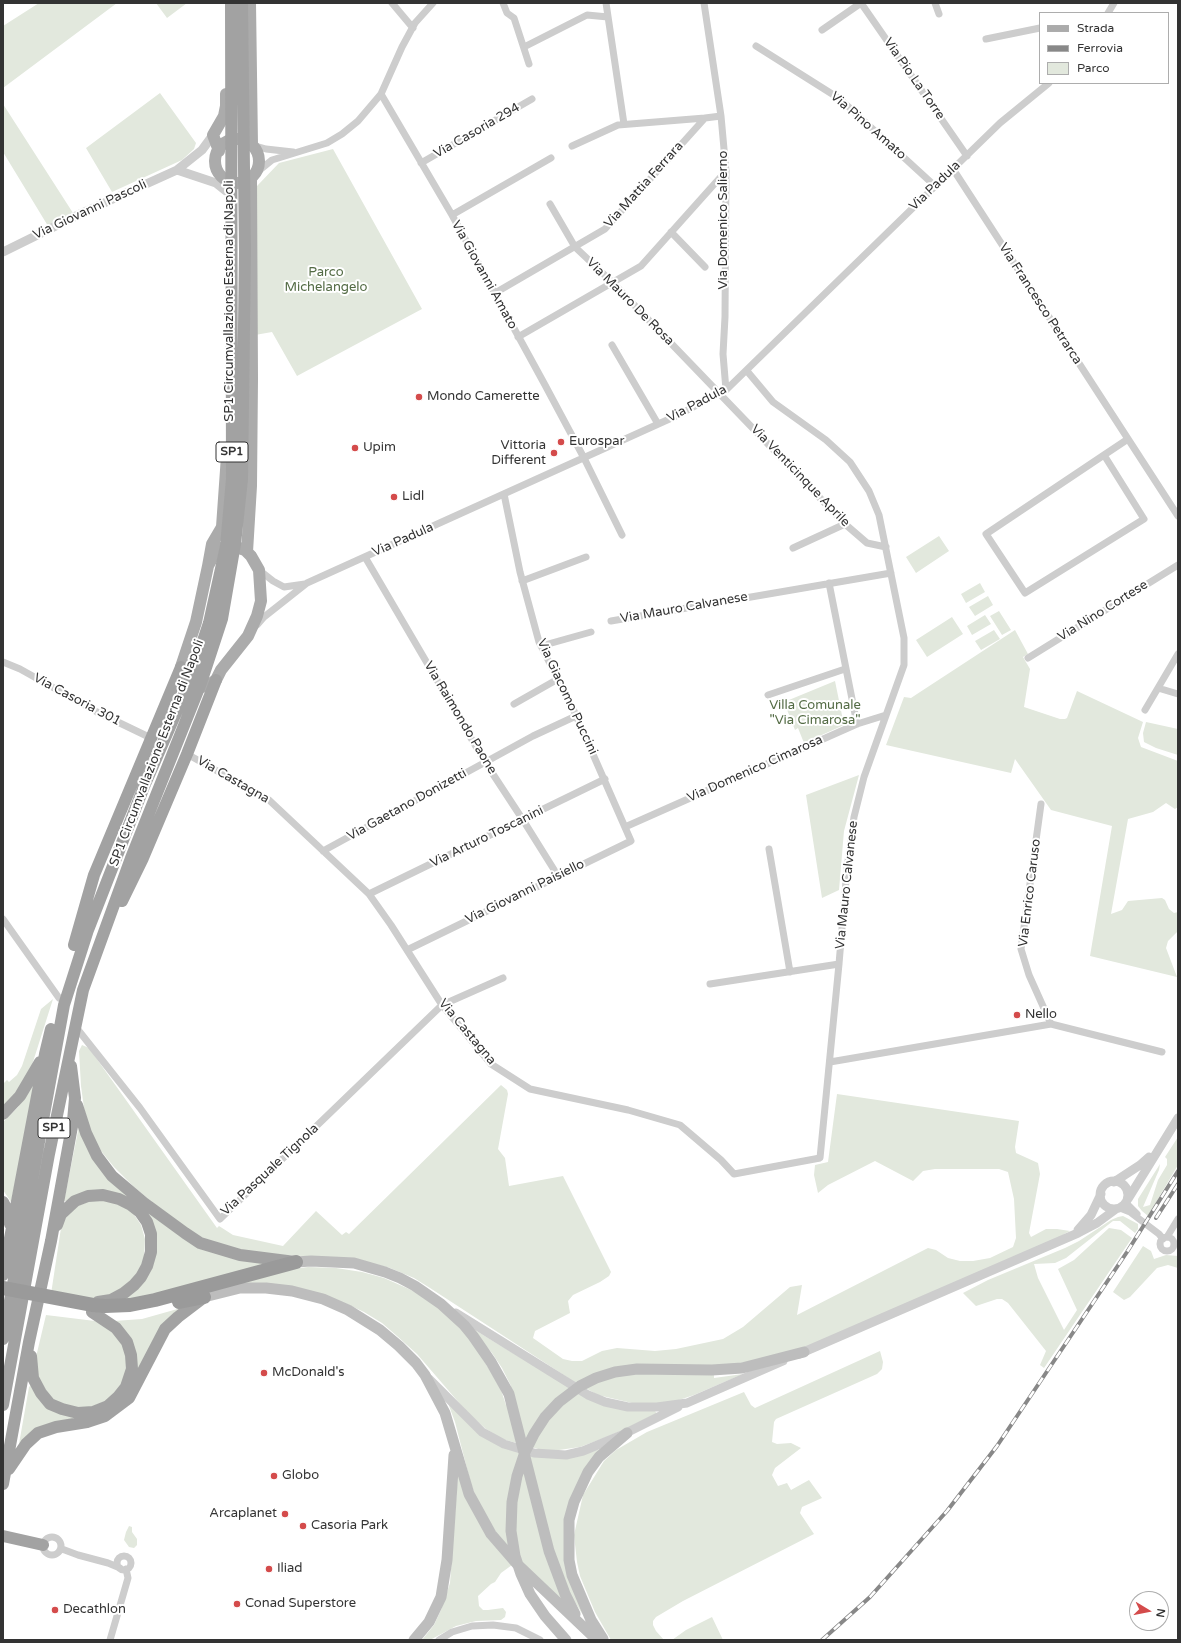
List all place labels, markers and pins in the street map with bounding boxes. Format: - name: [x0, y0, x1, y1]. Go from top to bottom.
- place label: Mondo Camerette: [427, 389, 540, 405]
- marker: Mondo Camerette: [414, 392, 424, 402]
- place label: Eurospar: [569, 434, 624, 450]
- marker: Eurospar: [556, 437, 566, 447]
- place label: Vittoria Different: [491, 438, 546, 469]
- place label: Upim: [363, 440, 396, 456]
- marker: Upim: [350, 443, 360, 453]
- marker: Vittoria Different: [549, 448, 559, 458]
- place label: Lidl: [402, 489, 424, 505]
- marker: Lidl: [389, 492, 399, 502]
- place label: Nello: [1025, 1007, 1057, 1023]
- marker: Nello: [1012, 1010, 1022, 1020]
- place label: McDonald's: [272, 1365, 345, 1381]
- marker: McDonald's: [259, 1368, 269, 1378]
- place label: Globo: [282, 1468, 319, 1484]
- marker: Globo: [269, 1471, 279, 1481]
- place label: Arcaplanet: [209, 1506, 277, 1522]
- marker: Arcaplanet: [280, 1509, 290, 1519]
- place label: Casoria Park: [311, 1518, 388, 1534]
- marker: Casoria Park: [298, 1521, 308, 1531]
- place label: Iliad: [277, 1561, 303, 1577]
- marker: Iliad: [264, 1564, 274, 1574]
- place label: Conad Superstore: [245, 1596, 356, 1612]
- marker: Conad Superstore: [232, 1599, 242, 1609]
- place label: Decathlon: [63, 1602, 126, 1618]
- marker: Decathlon: [50, 1605, 60, 1615]

